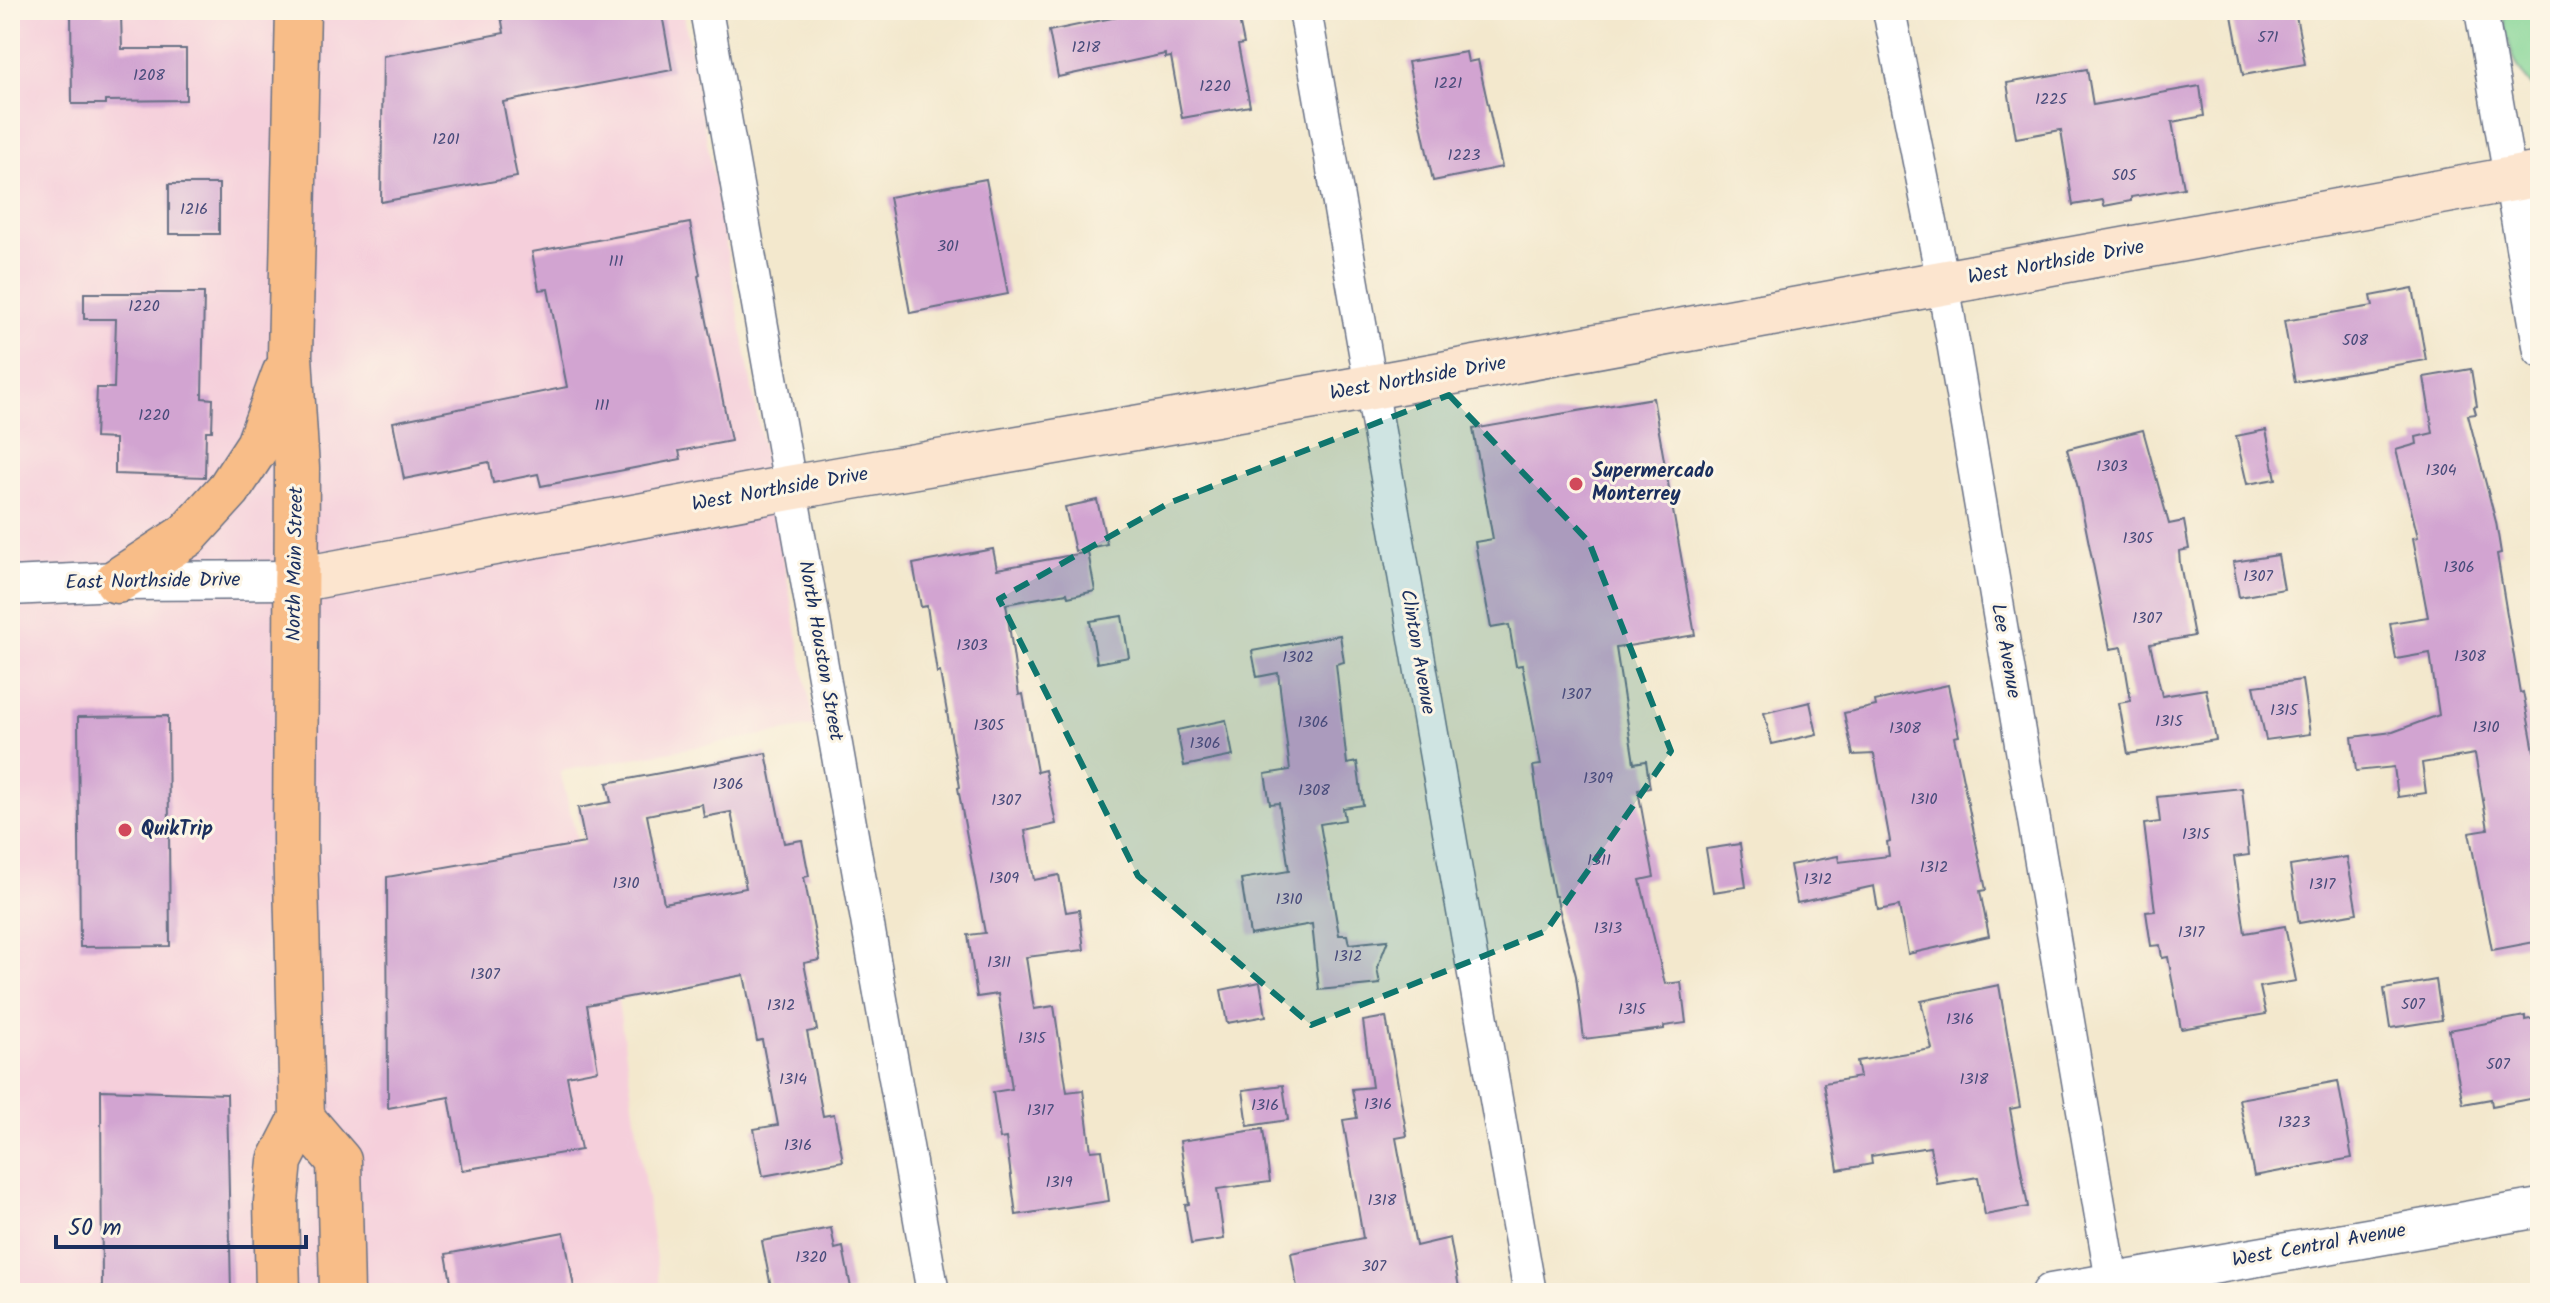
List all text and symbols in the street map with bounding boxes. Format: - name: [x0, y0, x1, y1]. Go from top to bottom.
- house number: 571: [2258, 25, 2279, 50]
- house number: 1218: [1072, 35, 1101, 60]
- house number: 1208: [133, 63, 165, 88]
- house number: 1221: [1434, 71, 1462, 96]
- house number: 1220: [1199, 74, 1231, 99]
- house number: 1225: [2035, 87, 2069, 112]
- house number: 1201: [432, 127, 460, 152]
- house number: 1223: [1448, 143, 1480, 168]
- house number: 505: [2111, 163, 2138, 188]
- house number: 1216: [180, 197, 208, 222]
- street label: West Northside Drive: [1965, 232, 2147, 294]
- house number: 301: [937, 234, 959, 259]
- house number: 111: [608, 249, 624, 274]
- house number: 1220: [128, 294, 160, 319]
- house number: 508: [2342, 328, 2368, 353]
- street label: West Northside Drive: [1327, 348, 1509, 410]
- house number: 111: [594, 393, 610, 418]
- house number: 1220: [138, 403, 170, 428]
- house number: 1303: [2096, 454, 2128, 479]
- place label: Supermercado Monterrey: [1592, 456, 1714, 511]
- house number: 1304: [2426, 458, 2457, 483]
- street label: West Northside Drive: [689, 459, 871, 521]
- marker: Supermercado Monterrey: [1567, 475, 1585, 493]
- street label: North Main Street: [279, 486, 313, 642]
- house number: 1305: [2123, 526, 2155, 551]
- house number: 1306: [2443, 555, 2475, 580]
- street label: North Houston Street: [788, 558, 852, 744]
- street label: East Northside Drive: [65, 564, 241, 600]
- house number: 1307: [2243, 564, 2273, 589]
- street label: Clinton Avenue: [1390, 587, 1444, 717]
- street label: Lee Avenue: [1981, 601, 2029, 701]
- house number: 1307: [2132, 606, 2162, 631]
- house number: 1303: [956, 633, 988, 658]
- house number: 1308: [2454, 644, 2486, 669]
- house number: 1302: [1282, 645, 1314, 670]
- house number: 1307: [1561, 682, 1591, 707]
- house number: 1315: [2270, 698, 2299, 723]
- house number: 1315: [2155, 709, 2184, 734]
- house number: 1306: [1297, 710, 1329, 735]
- house number: 1305: [974, 713, 1006, 738]
- house number: 1310: [2472, 715, 2500, 740]
- house number: 1308: [1889, 716, 1921, 741]
- house number: 1306: [1189, 731, 1221, 756]
- house number: 1309: [1583, 766, 1613, 791]
- house number: 1306: [712, 772, 744, 797]
- house number: 1308: [1298, 778, 1330, 803]
- house number: 1310: [1910, 787, 1938, 812]
- house number: 1307: [991, 788, 1021, 813]
- place label: QuikTrip: [141, 814, 213, 846]
- marker: QuikTrip: [116, 821, 134, 839]
- house number: 1315: [2182, 822, 2211, 847]
- house number: 1311: [1587, 848, 1611, 873]
- house number: 1312: [1920, 855, 1948, 880]
- house number: 1309: [989, 866, 1019, 891]
- house number: 1312: [1804, 867, 1832, 892]
- house number: 1310: [612, 871, 640, 896]
- house number: 1317: [2309, 872, 2336, 897]
- house number: 1310: [1275, 887, 1303, 912]
- house number: 1313: [1594, 916, 1622, 941]
- house number: 1317: [2178, 920, 2205, 945]
- house number: 1312: [1334, 944, 1362, 969]
- house number: 1311: [987, 950, 1011, 975]
- house number: 1307: [470, 962, 500, 987]
- house number: 507: [2401, 992, 2426, 1017]
- house number: 1312: [767, 993, 795, 1018]
- house number: 1315: [1618, 997, 1647, 1022]
- house number: 1316: [1946, 1007, 1974, 1032]
- house number: 1315: [1018, 1026, 1047, 1051]
- house number: 507: [2486, 1052, 2511, 1077]
- house number: 1314: [779, 1067, 807, 1092]
- house number: 1318: [1960, 1067, 1989, 1092]
- house number: 1316: [1364, 1092, 1392, 1117]
- house number: 1316: [1251, 1093, 1279, 1118]
- house number: 1317: [1027, 1098, 1054, 1123]
- house number: 1323: [2278, 1110, 2310, 1135]
- house number: 1316: [784, 1133, 812, 1158]
- house number: 1319: [1046, 1170, 1073, 1195]
- house number: 1318: [1368, 1188, 1397, 1213]
- scale bar: [56, 1199, 306, 1249]
- text: 50 m: [68, 1209, 122, 1248]
- street label: West Central Avenue: [2230, 1215, 2408, 1277]
- house number: 1320: [795, 1245, 827, 1270]
- house number: 307: [1362, 1254, 1387, 1279]

